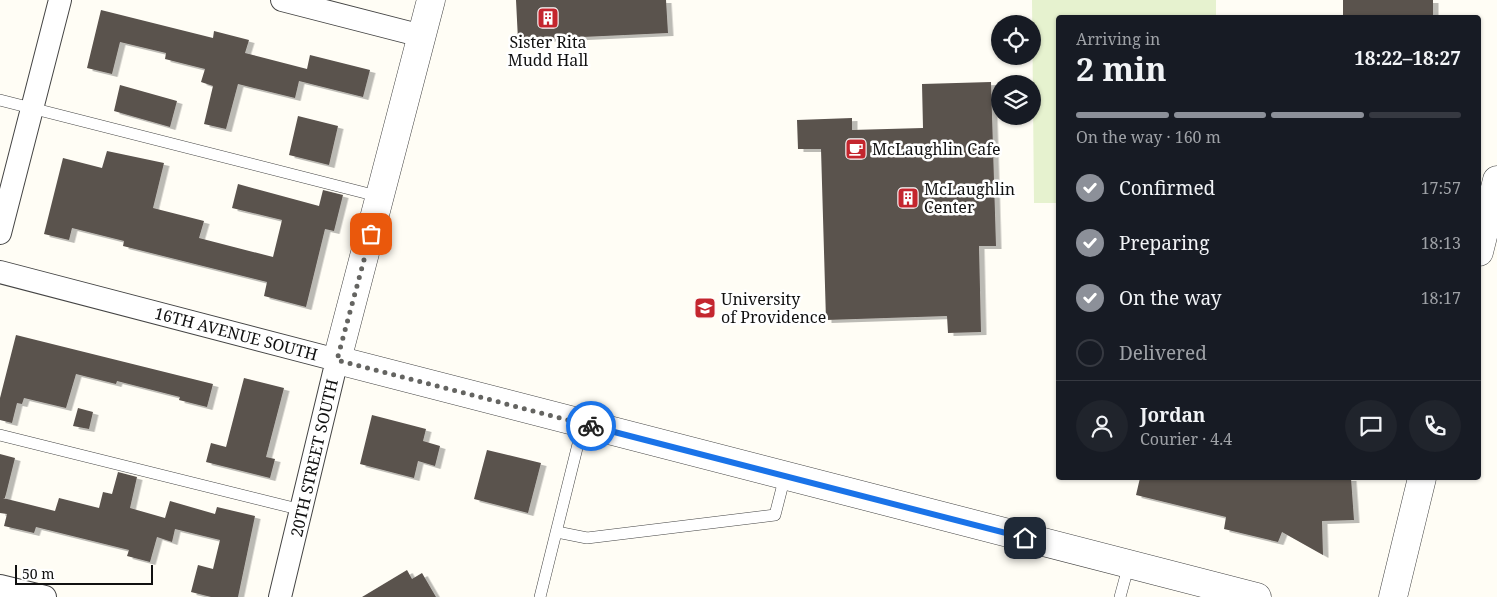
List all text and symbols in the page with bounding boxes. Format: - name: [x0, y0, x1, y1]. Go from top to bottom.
- building icon: Sister Rita Mudd Hall: [536, 6, 560, 30]
- map controls: [991, 15, 1041, 125]
- button: locate: [991, 15, 1041, 65]
- text: Arriving in: [1076, 28, 1160, 50]
- place label: Sister Rita Mudd Hall: [508, 31, 588, 71]
- text: 18:22–18:27: [1354, 45, 1461, 71]
- text: 2 min: [1076, 47, 1167, 90]
- button: layers: [991, 75, 1041, 125]
- text: On the way · 160 m: [1076, 126, 1221, 148]
- cafe icon: McLaughlin Cafe: [844, 137, 868, 161]
- place label: McLaughlin Cafe: [872, 138, 1001, 160]
- icon: check: [1076, 174, 1104, 202]
- text: Confirmed: [1119, 175, 1215, 201]
- text: 17:57: [1421, 177, 1461, 199]
- place label: McLaughlin Center: [924, 178, 1015, 218]
- building icon: McLaughlin Center: [896, 186, 920, 210]
- pin: [350, 213, 392, 255]
- icon: bag: [357, 220, 385, 248]
- icon: check: [1076, 229, 1104, 257]
- text: Preparing: [1119, 230, 1209, 256]
- text: 18:13: [1421, 232, 1461, 254]
- icon: check: [1076, 284, 1104, 312]
- text: On the way: [1119, 285, 1222, 311]
- text: 18:17: [1421, 287, 1461, 309]
- place label: University of Providence: [721, 288, 826, 328]
- school or university icon: University of Providence: [693, 296, 717, 320]
- street label: 16TH AVENUE SOUTH: [152, 302, 320, 366]
- text: Delivered: [1119, 340, 1207, 366]
- street label: 20TH STREET SOUTH: [285, 376, 343, 539]
- button: person: [1076, 400, 1128, 452]
- button: chat: [1345, 400, 1397, 452]
- button: phone: [1409, 400, 1461, 452]
- courier: [566, 401, 616, 451]
- text: Jordan: [1140, 402, 1206, 428]
- icon: bike: [577, 412, 605, 440]
- text: Courier · 4.4: [1140, 428, 1232, 450]
- pin: [1004, 517, 1046, 559]
- icon: home: [1011, 524, 1039, 552]
- scale bar: [15, 562, 152, 585]
- text: 50 m: [22, 564, 55, 583]

